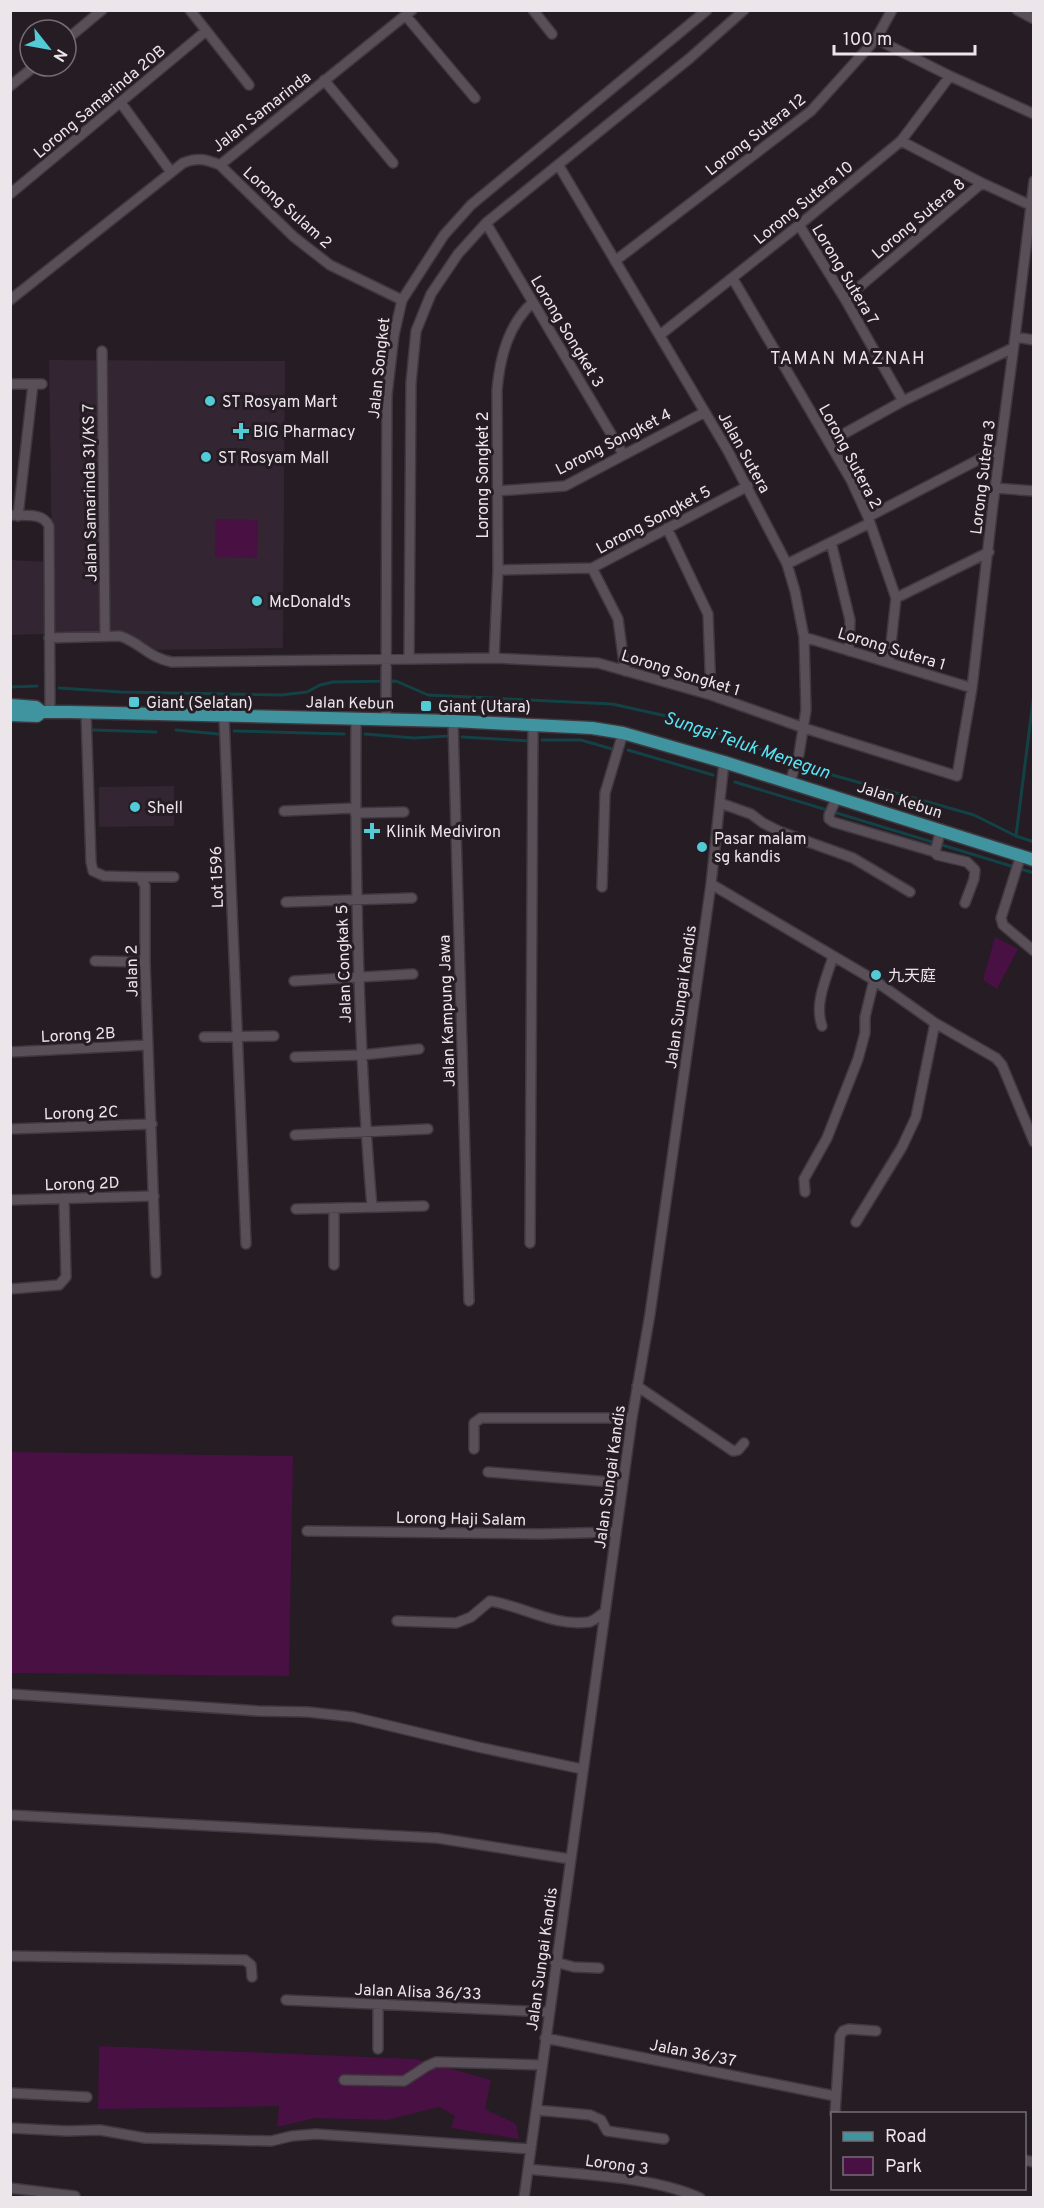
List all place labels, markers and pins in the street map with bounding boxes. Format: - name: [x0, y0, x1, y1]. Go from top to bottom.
- place label: ST Rosyam Mart: [222, 393, 338, 413]
- marker: ST Rosyam Mart: [203, 394, 217, 408]
- place label: BIG Pharmacy: [253, 423, 356, 443]
- marker: BIG Pharmacy: [234, 424, 248, 438]
- place label: ST Rosyam Mall: [218, 449, 329, 469]
- marker: ST Rosyam Mall: [199, 450, 213, 464]
- place label: McDonald's: [269, 593, 351, 613]
- marker: McDonald's: [250, 594, 264, 608]
- place label: Giant (Selatan): [146, 694, 253, 714]
- marker: Giant (Selatan): [127, 695, 141, 709]
- place label: Giant (Utara): [438, 698, 531, 718]
- marker: Giant (Utara): [419, 699, 433, 713]
- place label: Shell: [147, 799, 183, 819]
- marker: Shell: [128, 800, 142, 814]
- marker: Klinik Mediviron: [363, 822, 381, 840]
- place label: Klinik Mediviron: [386, 823, 501, 843]
- place label: Pasar malam sg kandis: [714, 830, 807, 868]
- marker: Pasar malam sg kandis: [695, 840, 709, 854]
- place label: 九天庭: [888, 967, 936, 987]
- marker: 九天庭: [869, 968, 883, 982]

